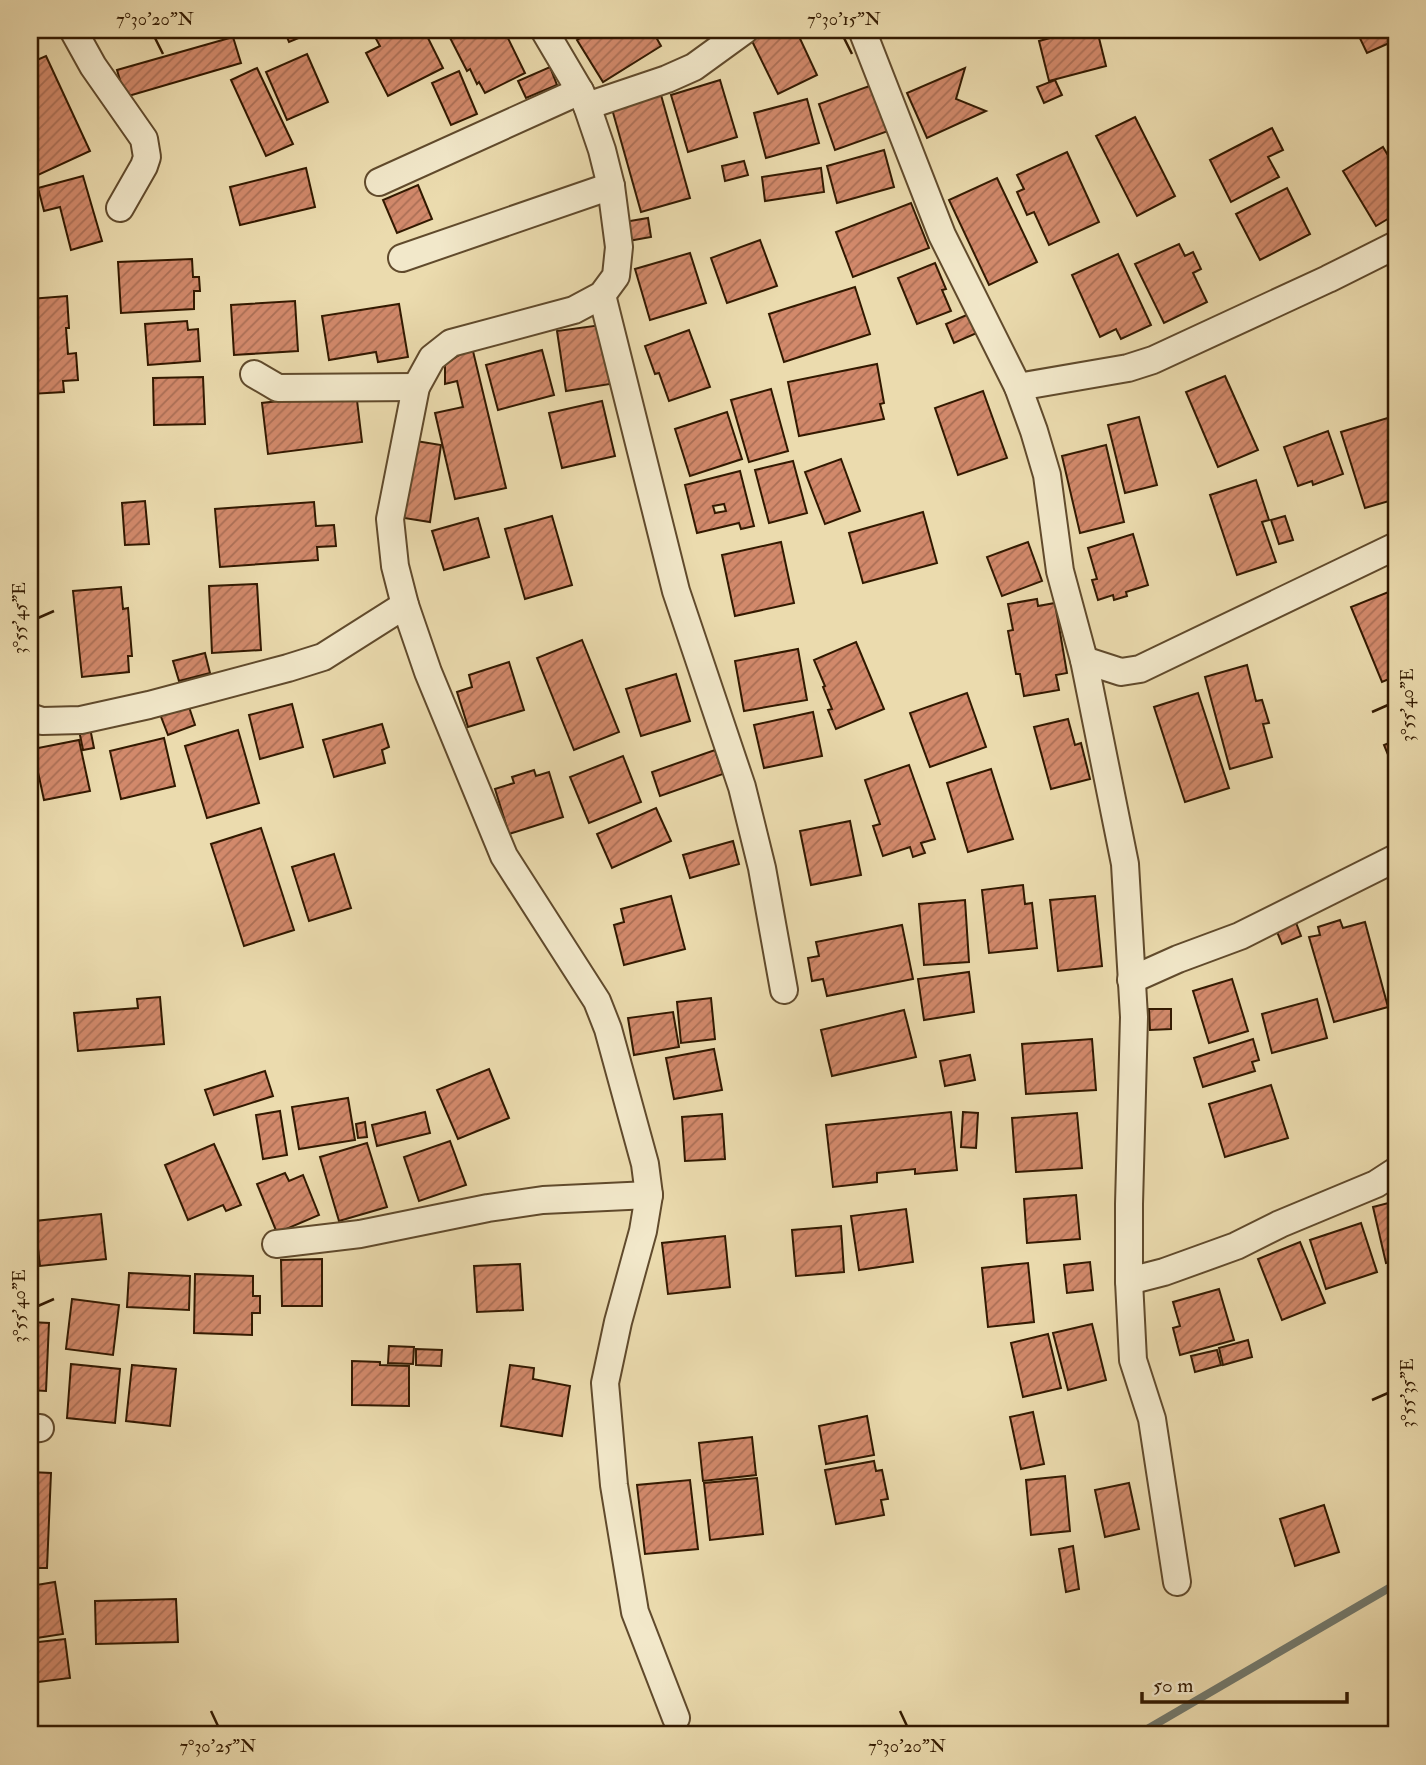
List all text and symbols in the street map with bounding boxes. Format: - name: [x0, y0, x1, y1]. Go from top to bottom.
- text: 7°30'20"N: [116, 8, 194, 31]
- text: 7°30'15"N: [807, 8, 881, 31]
- text: 3°55'45"E: [8, 582, 31, 654]
- text: 3°55'40"E: [1396, 668, 1419, 742]
- text: 3°55'40"E: [8, 1269, 31, 1343]
- text: 3°55'35"E: [1396, 1358, 1419, 1428]
- scale bar: [1142, 1660, 1347, 1704]
- text: 50 m: [1153, 1672, 1194, 1699]
- text: 7°30'25"N: [180, 1735, 256, 1758]
- text: 7°30'20"N: [868, 1735, 946, 1758]

